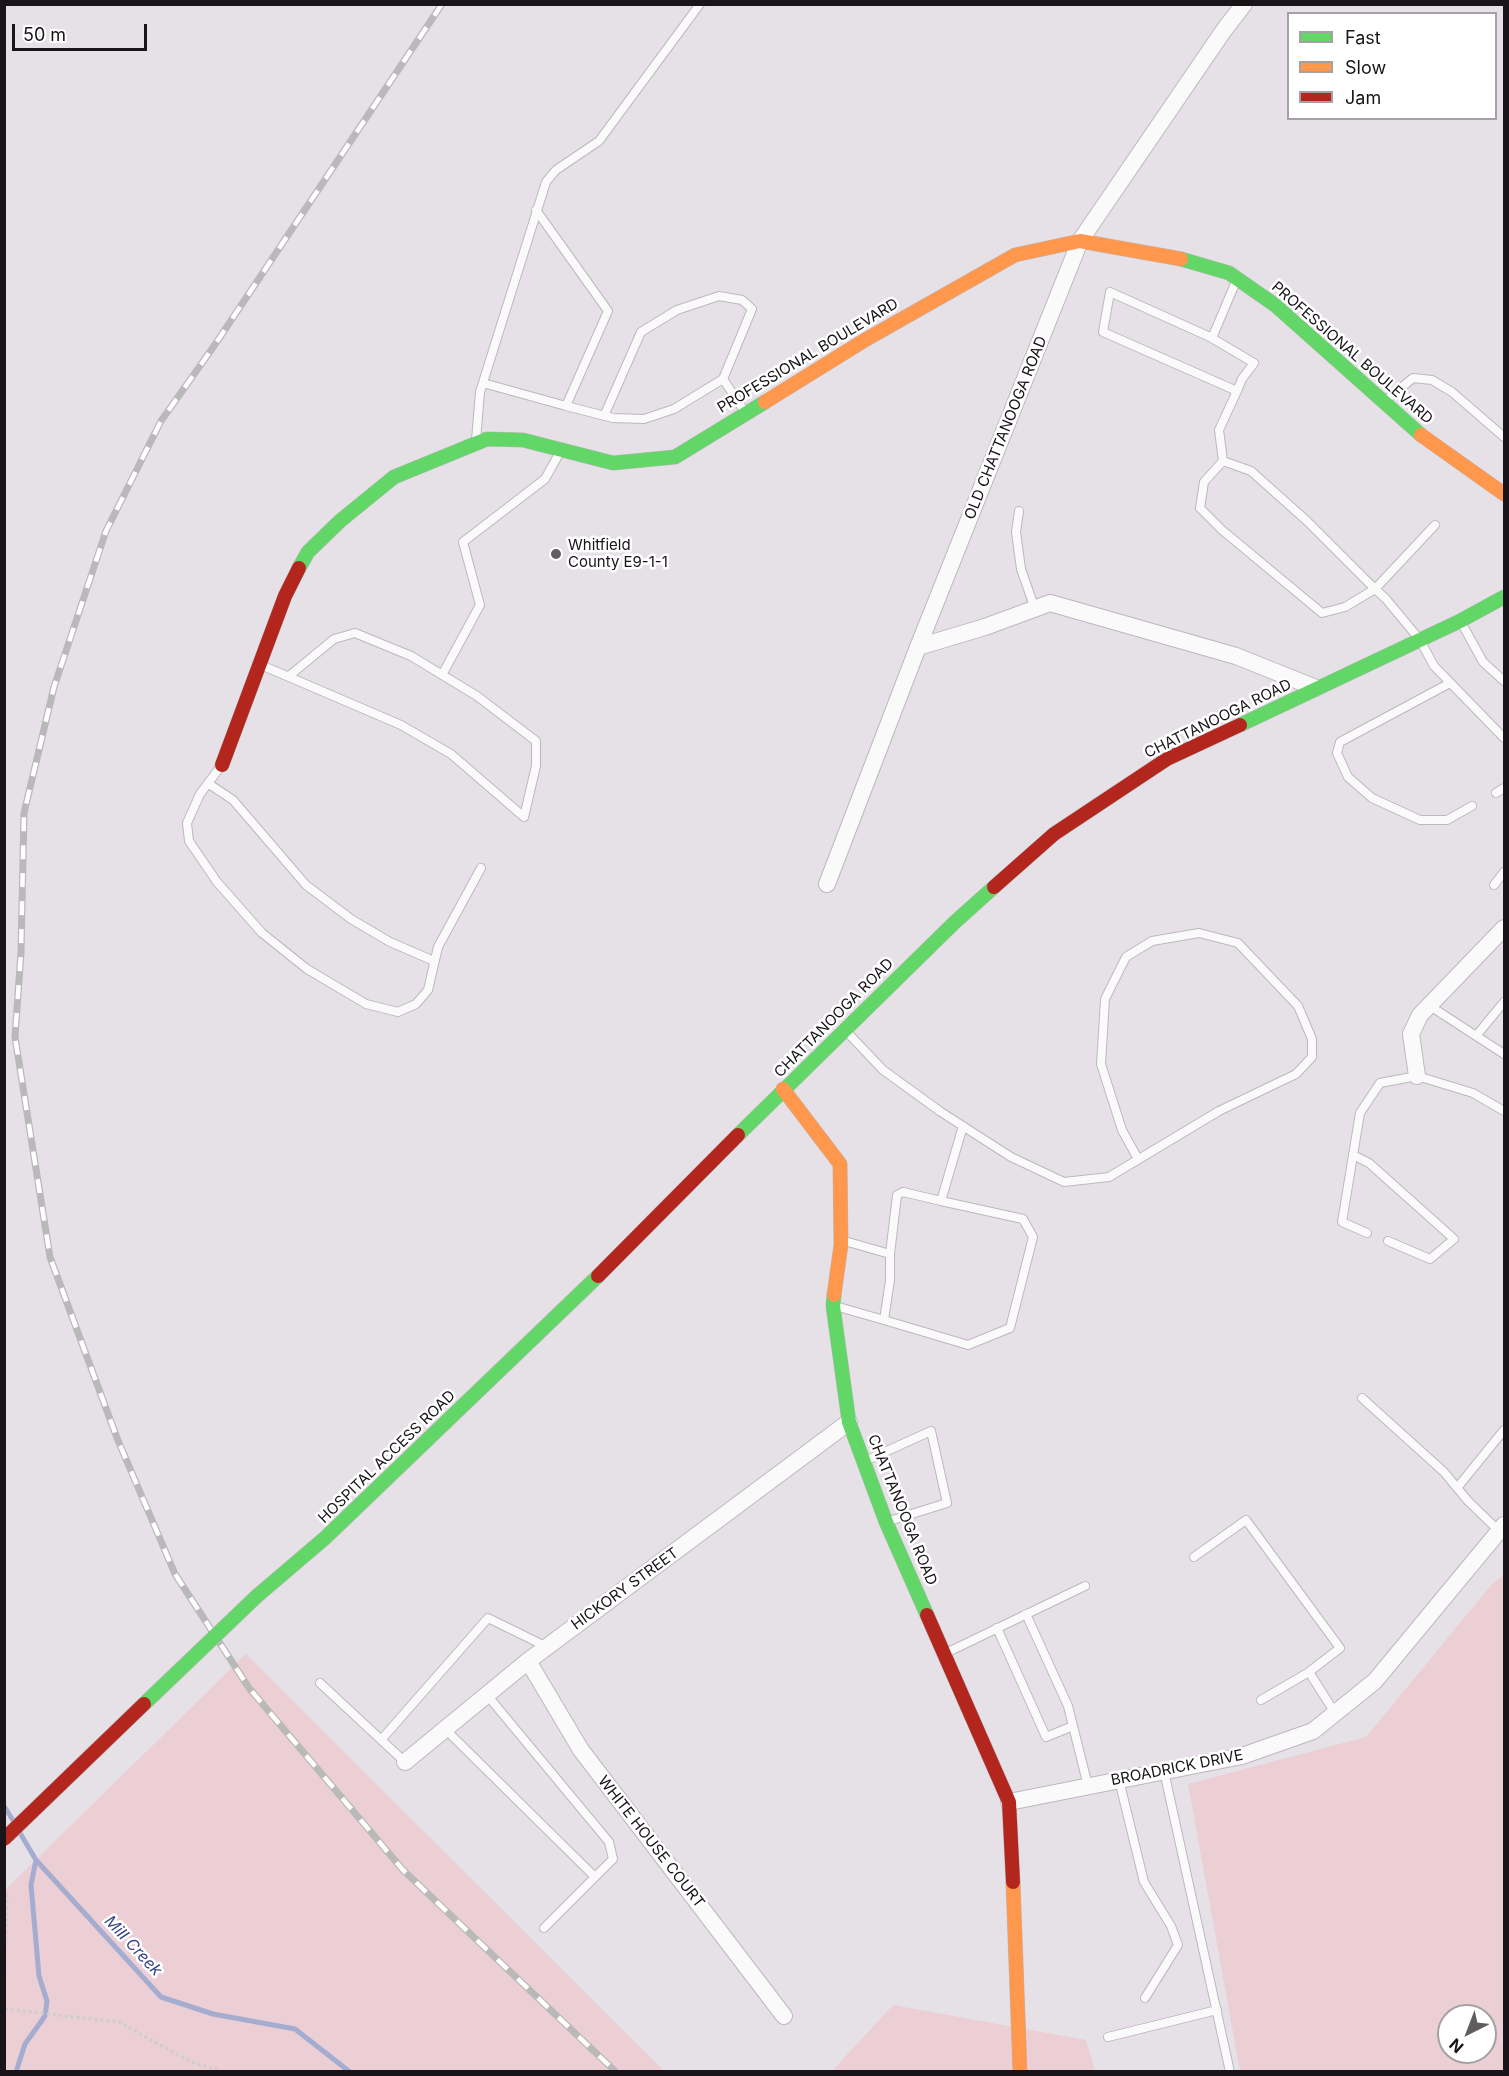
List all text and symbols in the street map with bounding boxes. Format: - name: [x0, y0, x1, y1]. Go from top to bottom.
- scale bar: [15, 12, 150, 50]
- legend: [1287, 12, 1497, 120]
- text: 50 m: [23, 24, 66, 45]
- text: Fast: [1345, 27, 1381, 48]
- text: Slow: [1345, 57, 1386, 78]
- text: Jam: [1345, 87, 1381, 108]
- street label: PROFESSIONAL BOULEVARD: [1268, 278, 1436, 428]
- street label: PROFESSIONAL BOULEVARD: [714, 295, 902, 417]
- street label: OLD CHATTANOOGA ROAD: [961, 334, 1051, 522]
- place label: Whitfield County E9-1-1: [568, 536, 668, 571]
- marker: Whitfield County E9-1-1: [549, 547, 563, 561]
- street label: CHATTANOOGA ROAD: [1142, 676, 1294, 762]
- street label: CHATTANOOGA ROAD: [771, 955, 897, 1081]
- street label: HOSPITAL ACCESS ROAD: [315, 1387, 459, 1527]
- street label: CHATTANOOGA ROAD: [863, 1432, 941, 1588]
- street label: HICKORY STREET: [568, 1544, 682, 1634]
- street label: BROADRICK DRIVE: [1109, 1746, 1245, 1790]
- street label: WHITE HOUSE COURT: [594, 1772, 708, 1912]
- water label: Mill Creek: [100, 1912, 166, 1980]
- north arrow: [1437, 2004, 1497, 2064]
- text: N: [1445, 2034, 1468, 2057]

